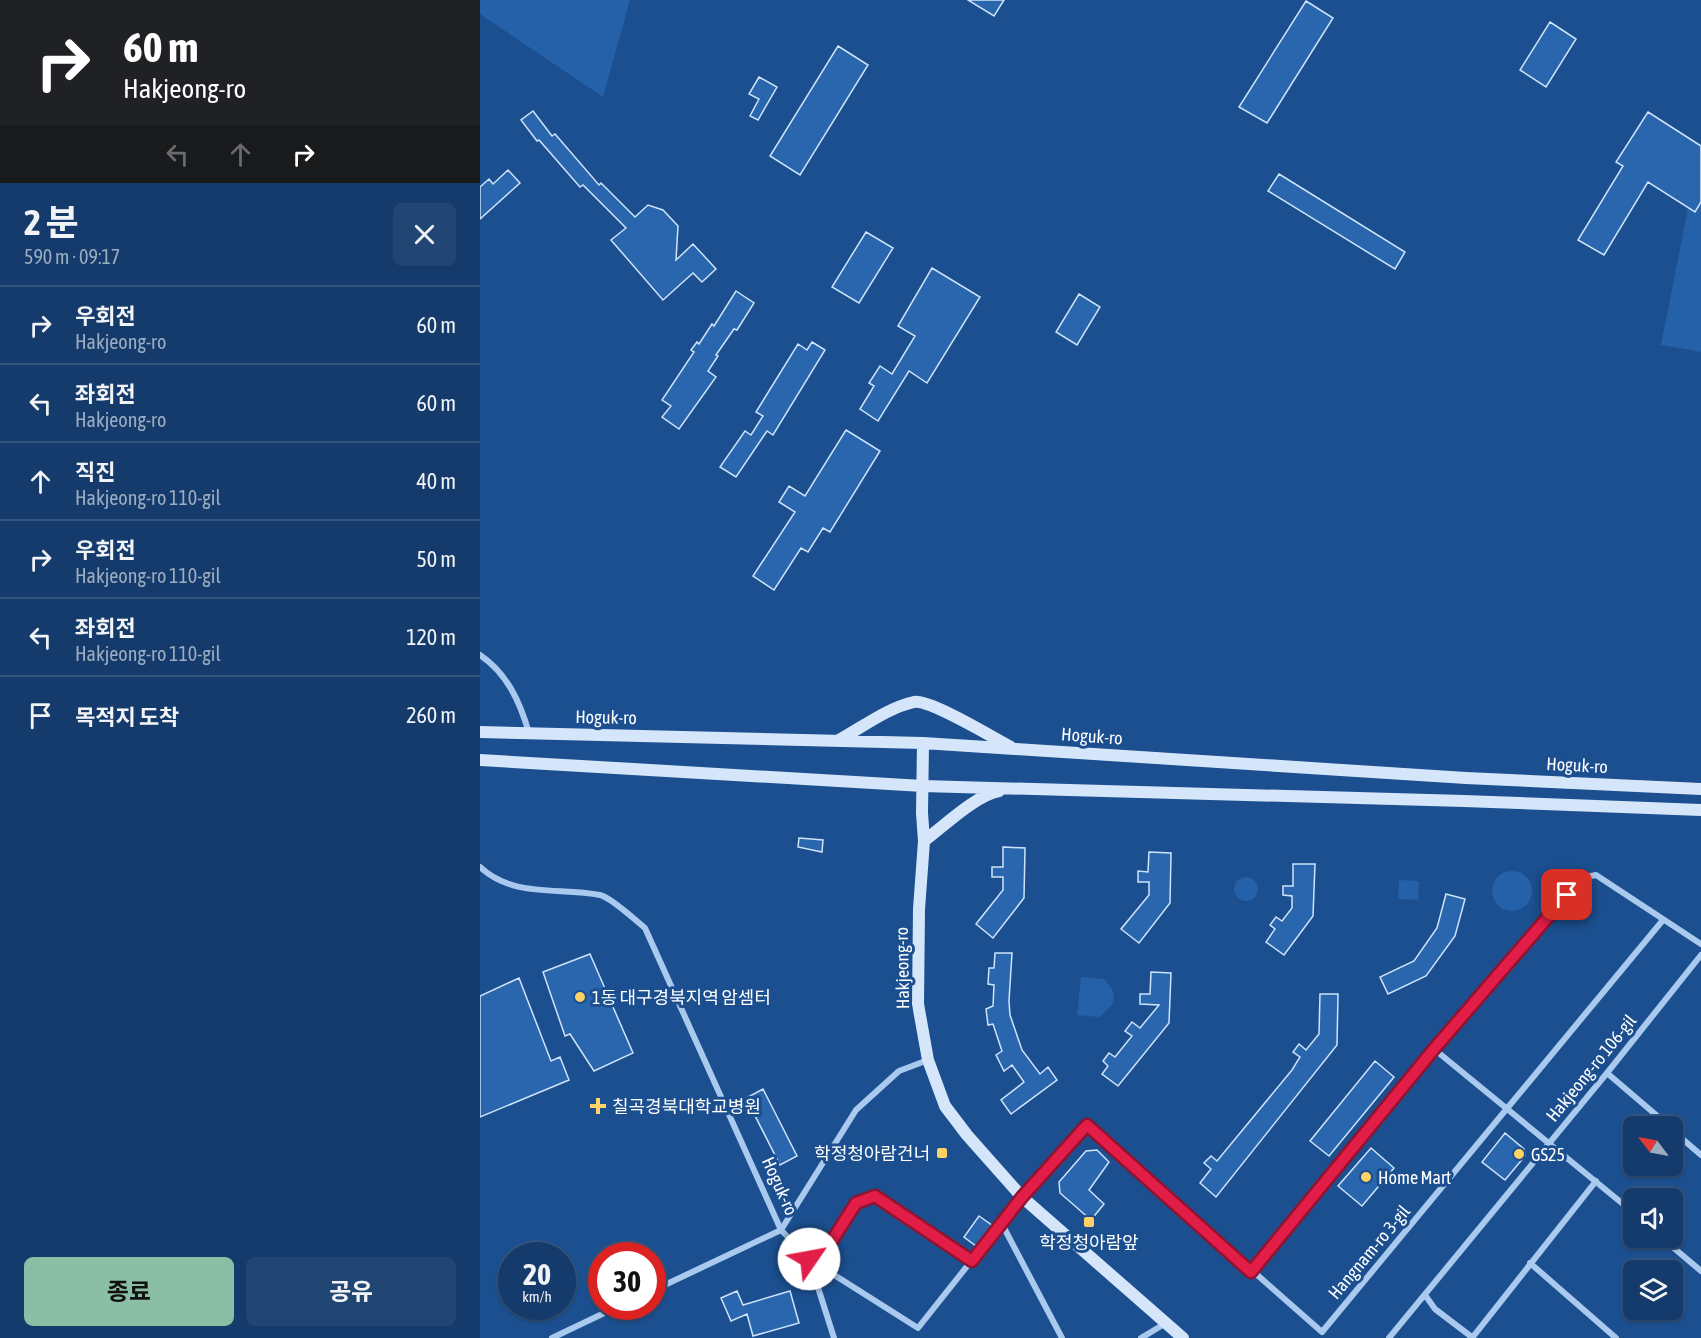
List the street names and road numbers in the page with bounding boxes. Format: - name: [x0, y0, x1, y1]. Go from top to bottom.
- street label: Hoguk-ro: [575, 706, 637, 728]
- street label: Hoguk-ro: [1061, 723, 1123, 749]
- street label: Hoguk-ro: [1546, 753, 1608, 777]
- street label: Hakjeong-ro: [891, 927, 913, 1009]
- street label: Hakjeong-ro 106-gil: [1542, 1010, 1641, 1126]
- street label: Hoguk-ro: [758, 1154, 802, 1218]
- street label: Hangnam-ro 3-gil: [1324, 1201, 1414, 1303]

